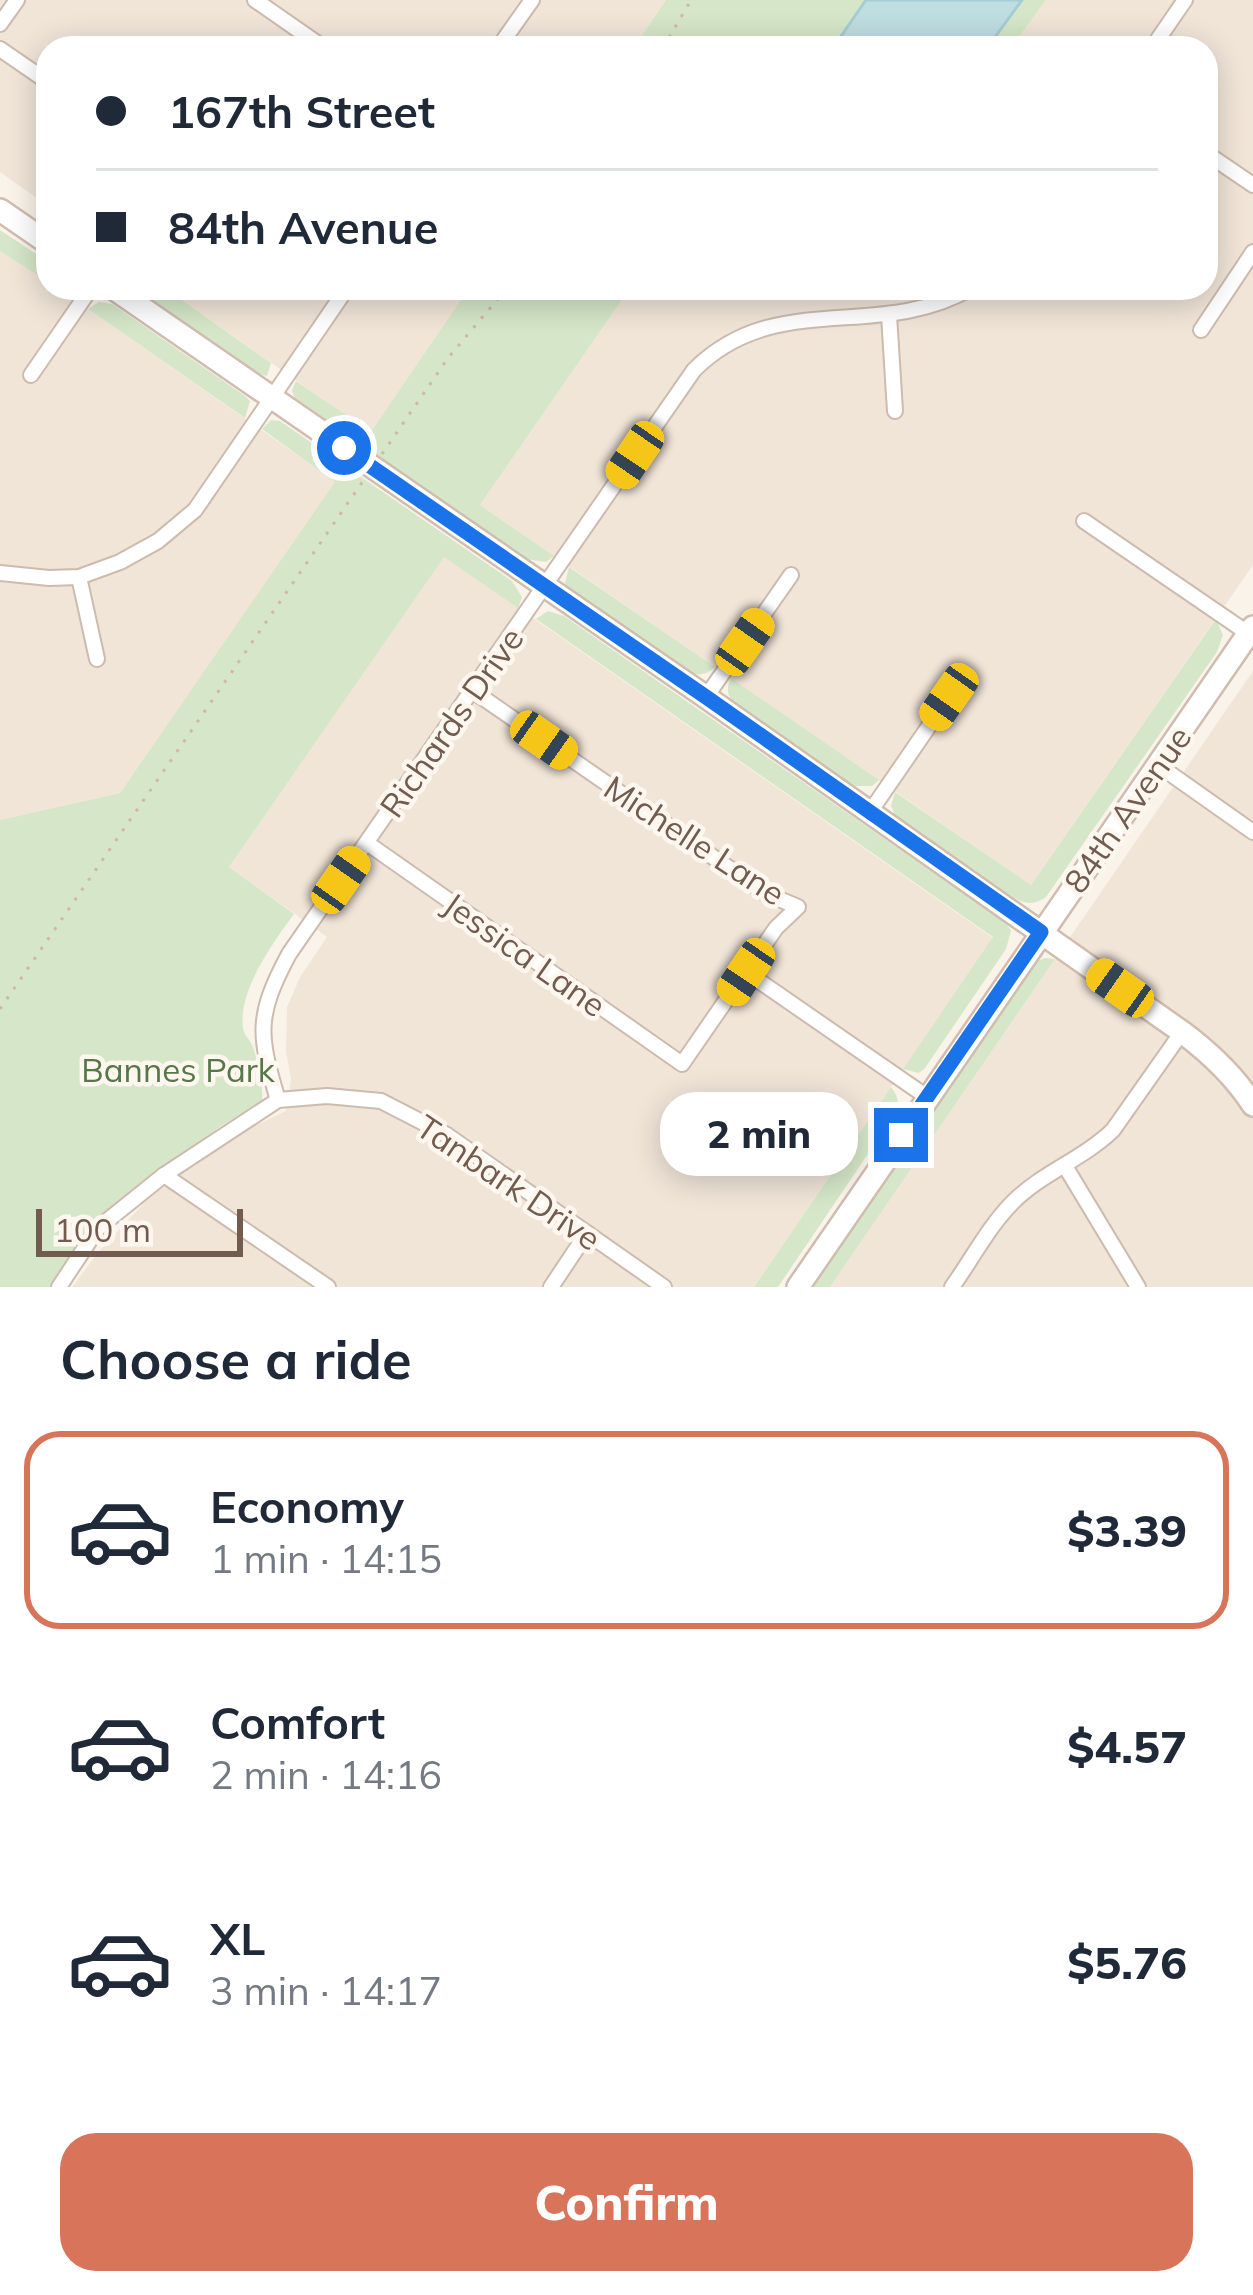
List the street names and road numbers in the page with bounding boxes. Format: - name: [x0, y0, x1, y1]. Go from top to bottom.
- street label: Richards Drive: [370, 619, 532, 825]
- street label: 84th Avenue: [1055, 718, 1199, 900]
- street label: Michelle Lane: [597, 766, 793, 914]
- street label: Jessica Lane: [436, 883, 614, 1025]
- street label: Tanbark Drive: [409, 1105, 609, 1259]

